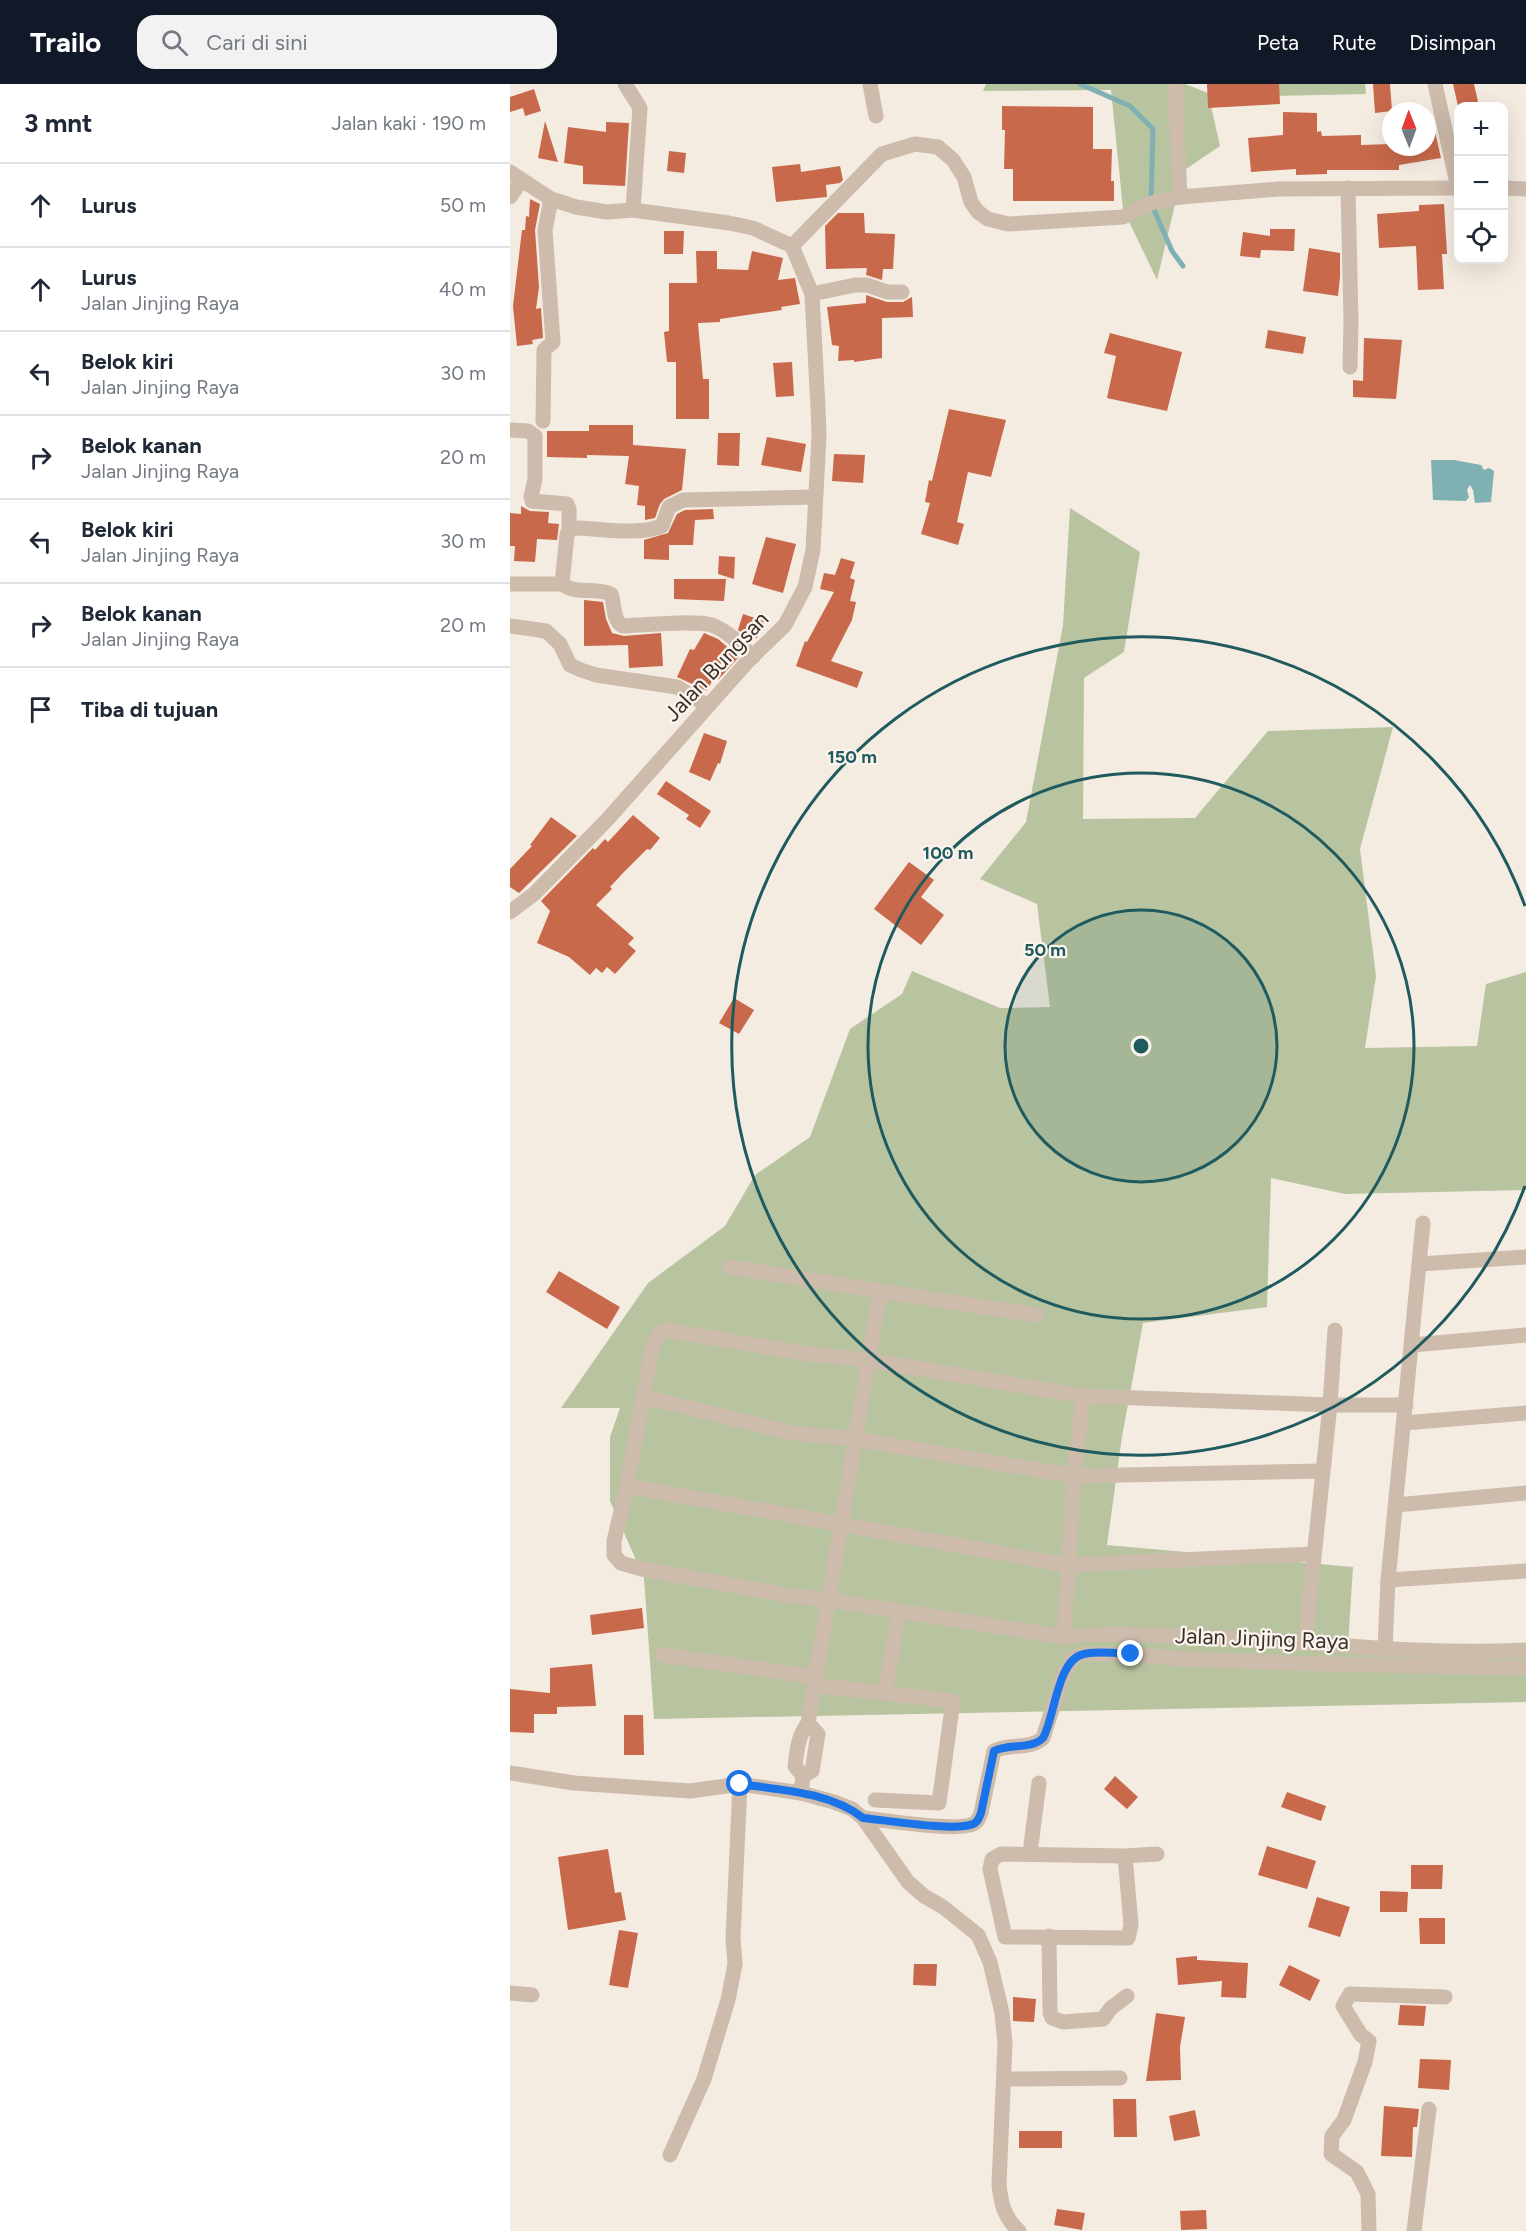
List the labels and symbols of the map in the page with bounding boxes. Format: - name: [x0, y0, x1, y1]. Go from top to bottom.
- north arrow: [1382, 102, 1436, 156]
- street label: Jalan Bungsan: [658, 606, 774, 727]
- text: 150 m: [827, 746, 877, 768]
- text: 100 m: [923, 842, 973, 864]
- text: 50 m: [1024, 939, 1066, 961]
- centre of rings: [1131, 1036, 1151, 1056]
- street label: Jalan Jinjing Raya: [1175, 1622, 1349, 1655]
- route end: [1117, 1640, 1143, 1666]
- route start: [726, 1770, 752, 1796]

